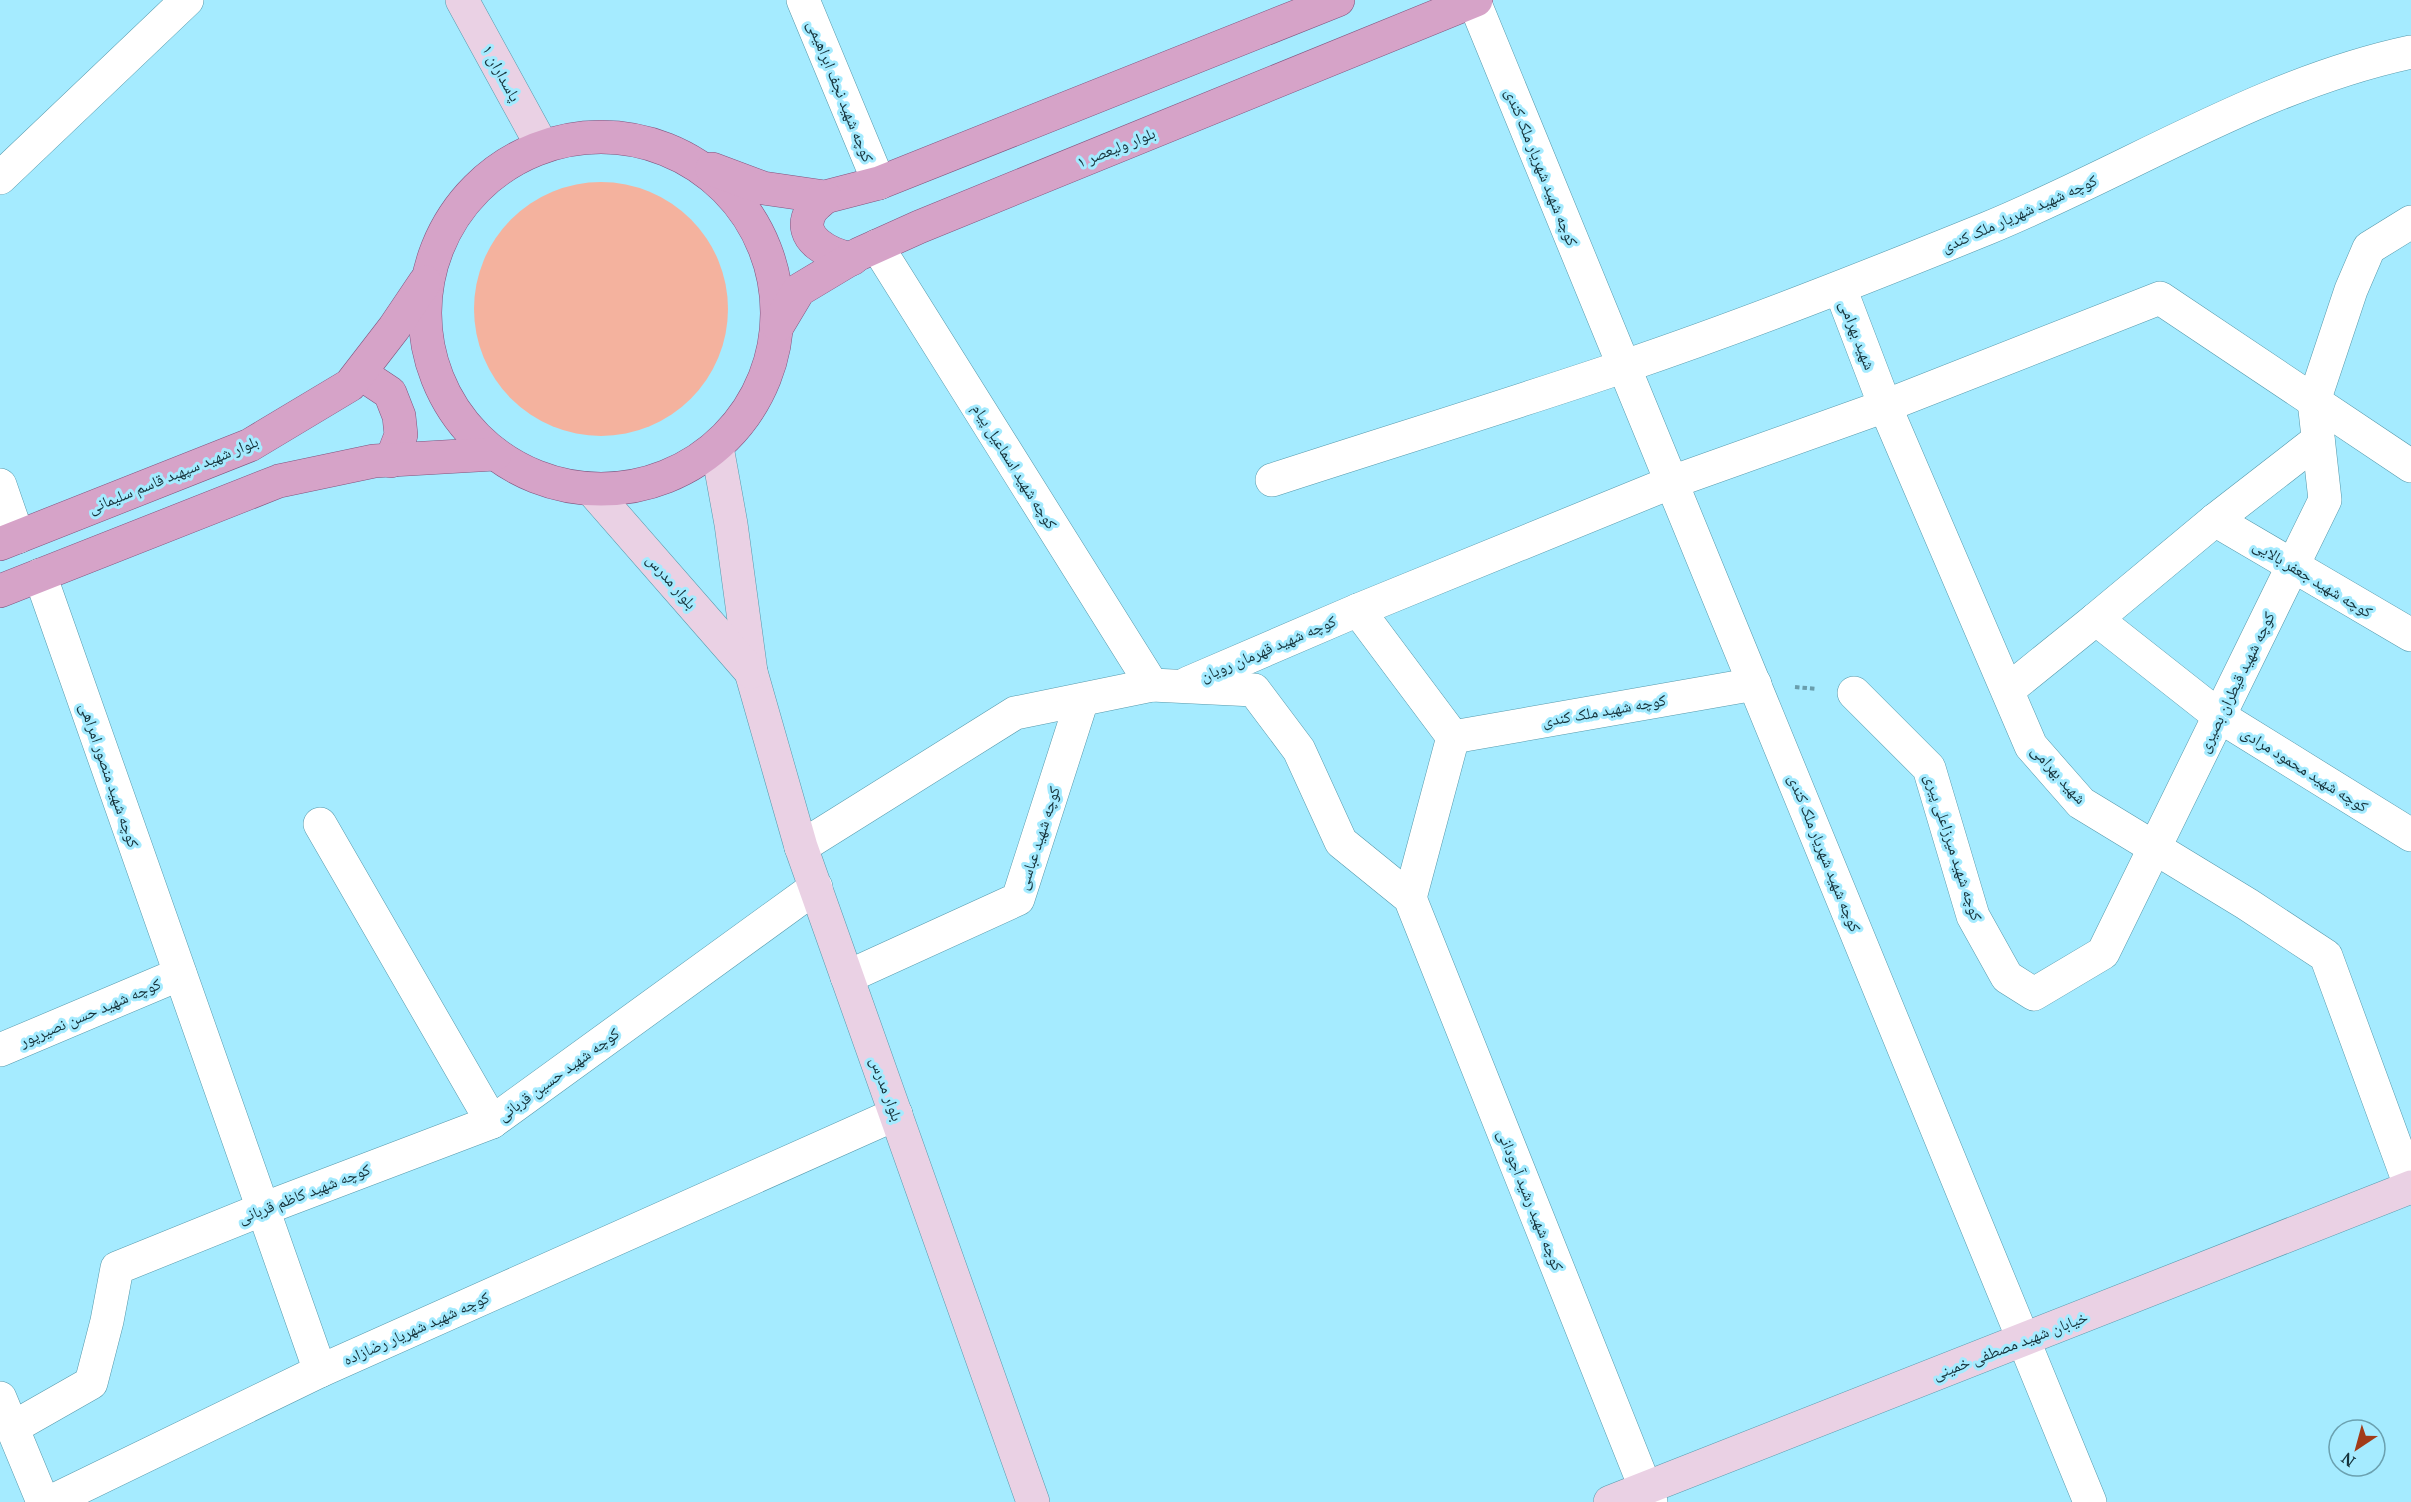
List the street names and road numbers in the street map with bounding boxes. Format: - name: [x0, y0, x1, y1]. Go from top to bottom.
- street label: کوچه شهید نجف ابراهیمی: [802, 17, 880, 166]
- street label: پاسداران ۱: [477, 41, 527, 106]
- street label: کوچه شهید شهریار ملک کندی: [1500, 85, 1584, 249]
- street label: بلوار ولیعصر ۱: [1073, 121, 1159, 173]
- street label: کوچه شهید شهریار ملک کندی: [1938, 169, 2101, 257]
- street label: شهید بهرامی: [1835, 297, 1881, 373]
- street label: کوچه شهید اسماعیل پیام: [967, 399, 1063, 533]
- street label: بلوار شهید سپهبد قاسم سلیمانی: [85, 430, 261, 518]
- street label: کوچه شهید جعفر بالایی: [2249, 534, 2377, 623]
- street label: بلوار مدرس: [642, 549, 702, 613]
- street label: کوچه شهید قیطران بصیری: [2192, 608, 2280, 756]
- street label: کوچه شهید قهرمان رویان: [1197, 609, 1340, 687]
- street label: کوچه شهید ملک کندی: [1540, 688, 1668, 732]
- street label: کوچه شهید منصور امراهی: [75, 700, 145, 851]
- street label: کوچه شهید محمود مرادی: [2237, 721, 2373, 817]
- street label: شهید بهرامی: [2026, 740, 2092, 808]
- street label: کوچه شهید شهریار ملک کندی: [1783, 771, 1867, 935]
- street label: کوچه شهید میرزاعلی پیری: [1920, 771, 1988, 924]
- street label: کوچه شهید عباسی: [1011, 783, 1065, 893]
- street label: کوچه شهید حسن نصیرپور: [15, 972, 164, 1052]
- street label: کوچه شهید حسین قربانی: [492, 1022, 624, 1126]
- street label: بلوار مدرس: [865, 1054, 909, 1124]
- street label: کوچه شهید رشید آجودانی: [1493, 1126, 1570, 1274]
- street label: کوچه شهید کاظم قربانی: [235, 1158, 374, 1228]
- street label: کوچه شهید شهریار رضازاده: [339, 1286, 493, 1370]
- street label: خیابان شهید مصطفی خمینی: [1929, 1305, 2091, 1385]

